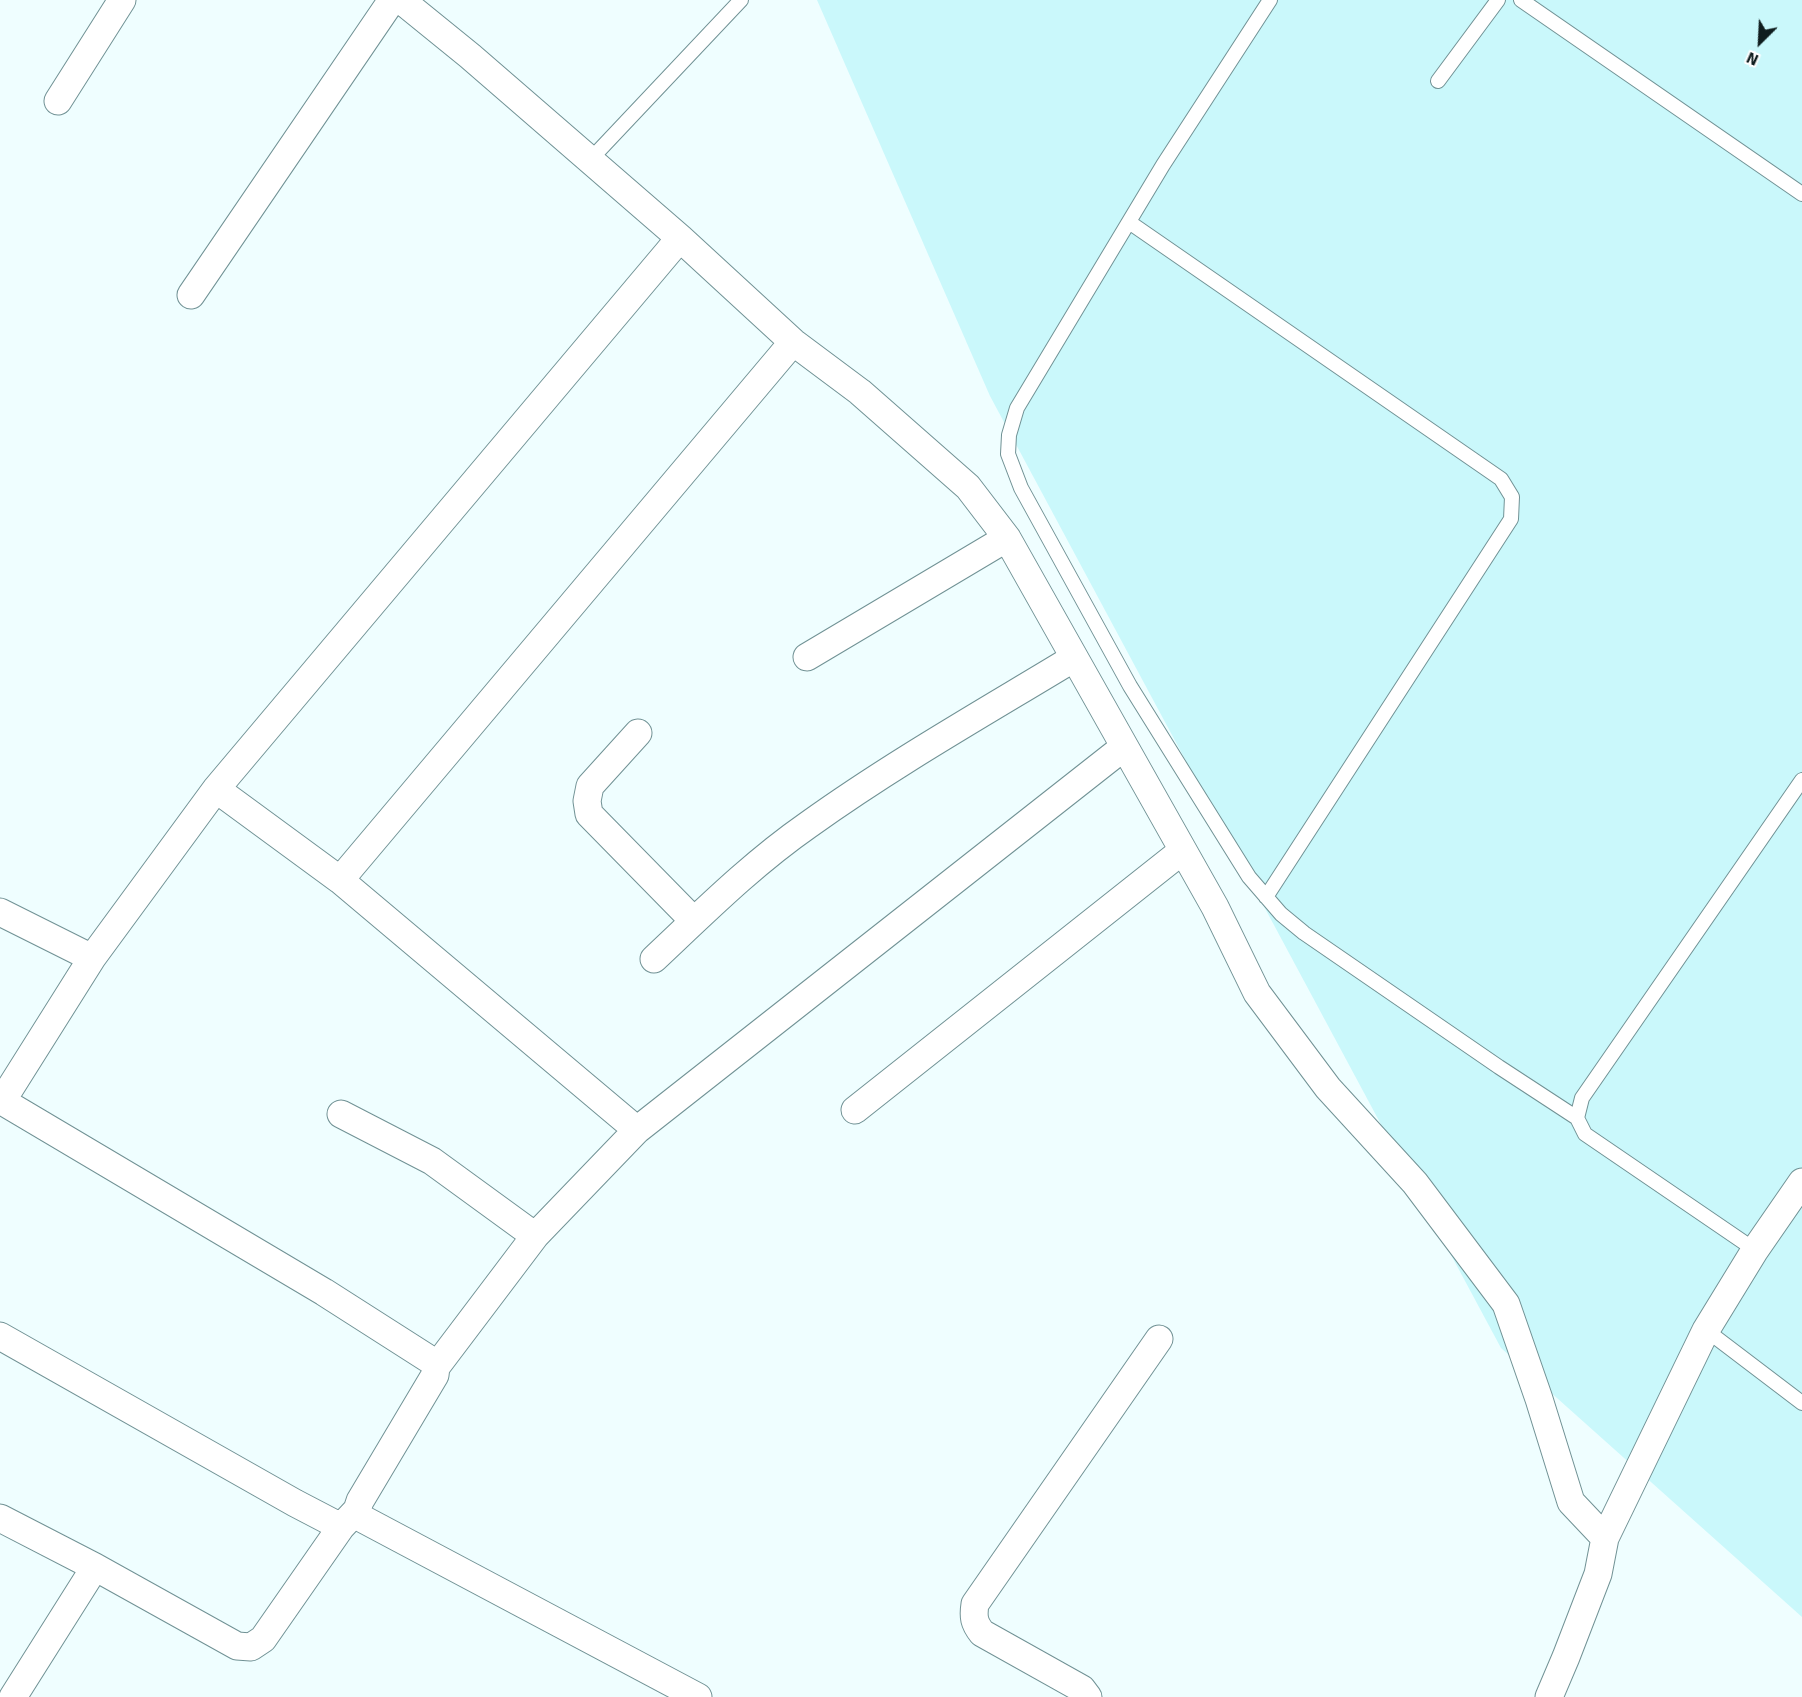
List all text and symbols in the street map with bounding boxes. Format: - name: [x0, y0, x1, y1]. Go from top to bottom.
- north arrow: [1730, 12, 1790, 72]
- text: N: [1744, 47, 1762, 70]

